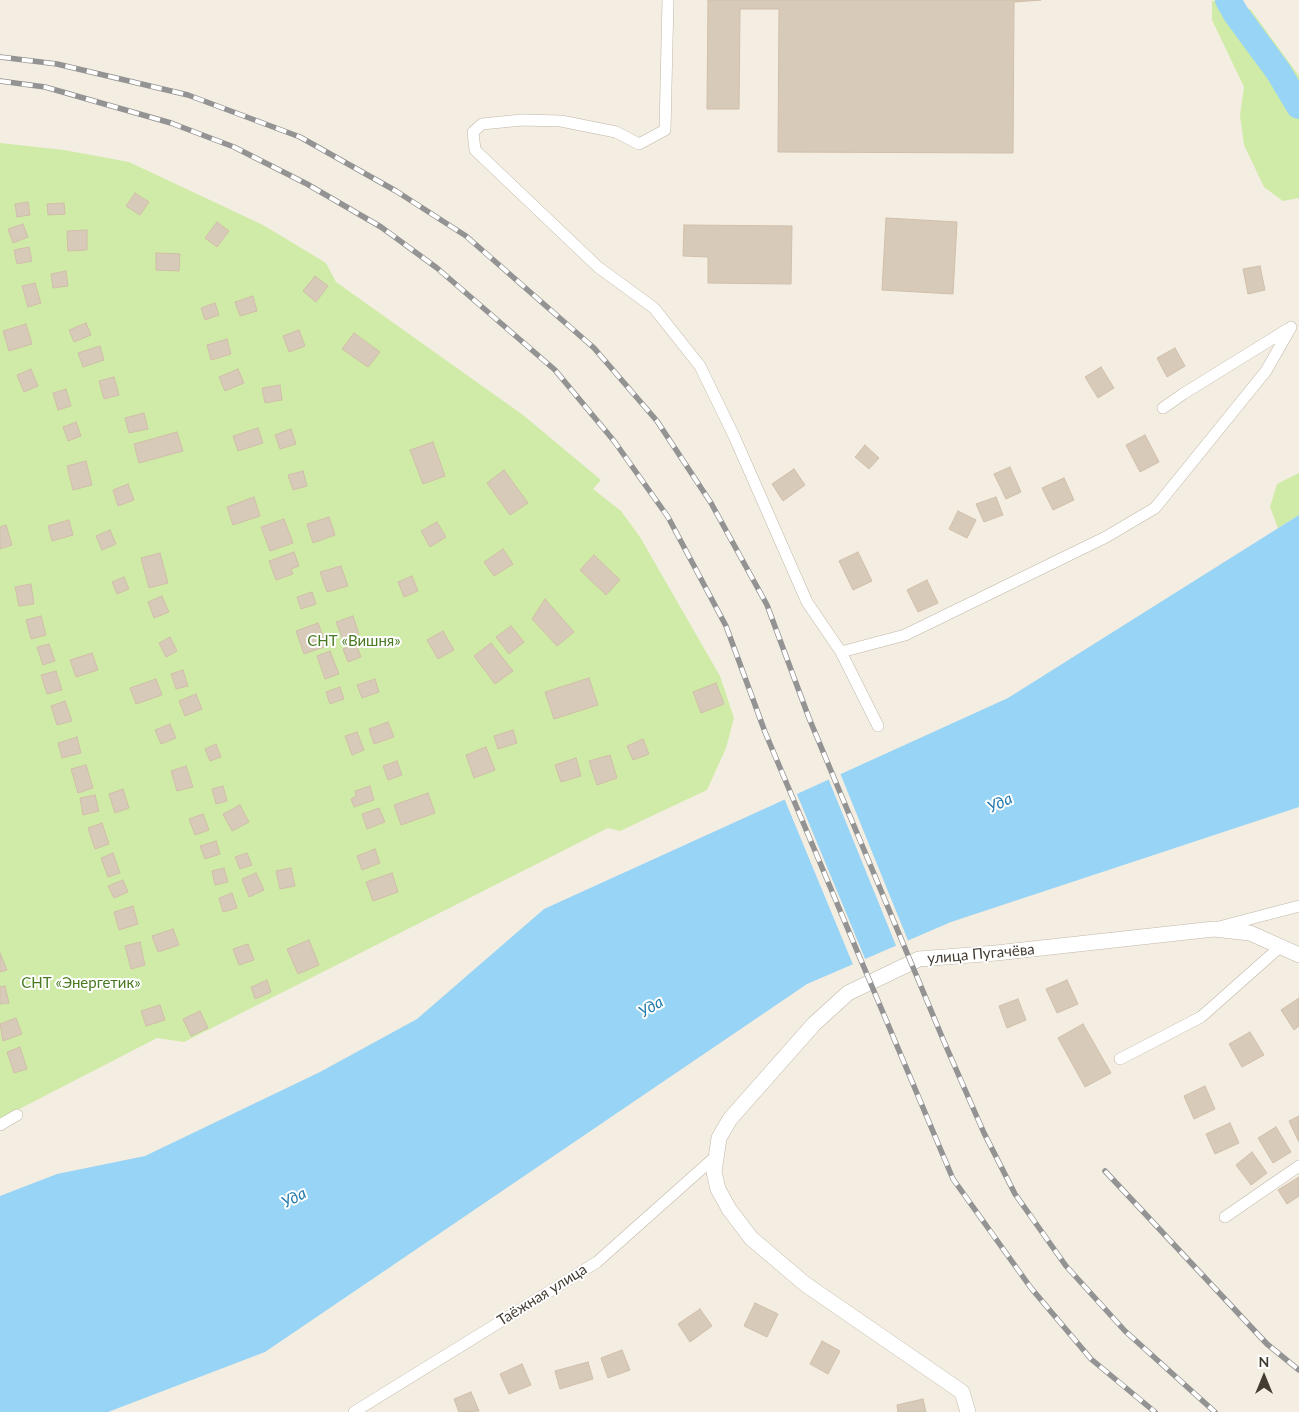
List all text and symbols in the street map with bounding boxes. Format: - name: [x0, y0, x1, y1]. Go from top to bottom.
- park label: СНТ «Вишня»: [307, 632, 401, 650]
- water label: Уда: [985, 789, 1015, 817]
- street label: улица Пугачёва: [927, 940, 1035, 968]
- park label: СНТ «Энергетик»: [21, 974, 141, 992]
- water label: Уда: [635, 992, 667, 1022]
- water label: Уда: [278, 1184, 310, 1212]
- street label: Таёжная улица: [494, 1260, 590, 1330]
- north arrow: [1239, 1352, 1289, 1402]
- text: N: [1259, 1353, 1269, 1370]

